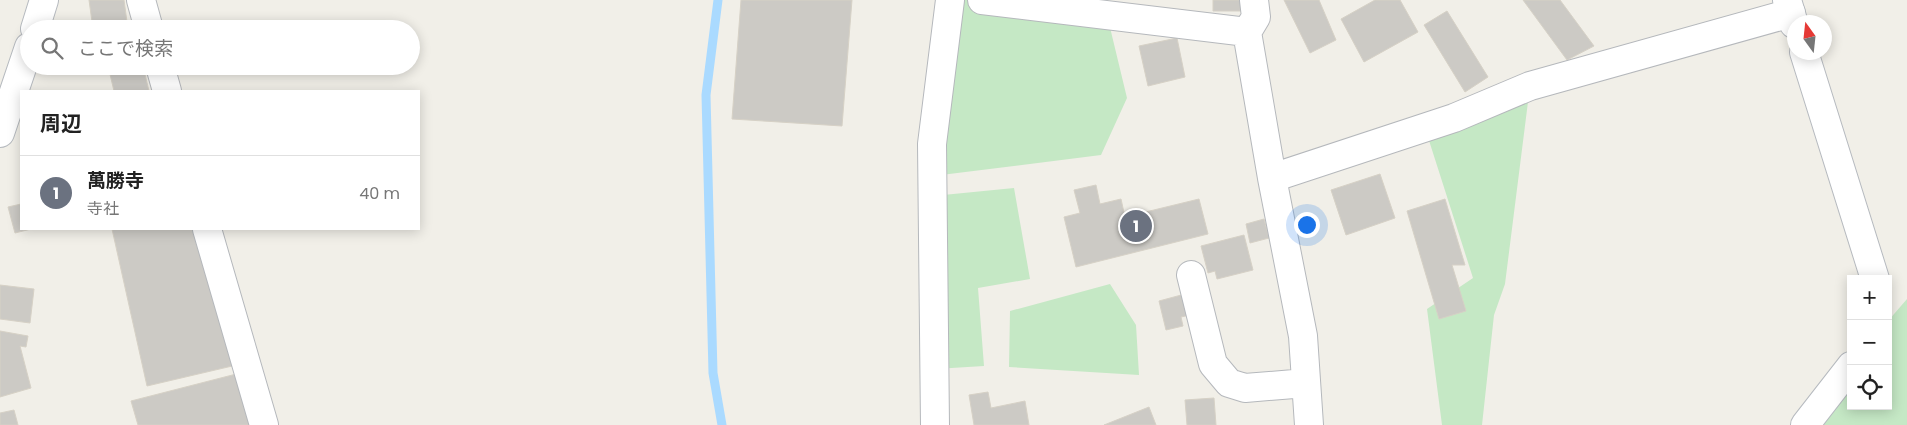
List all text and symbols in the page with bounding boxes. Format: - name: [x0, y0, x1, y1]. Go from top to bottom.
- north arrow: [1787, 15, 1832, 60]
- search box: [20, 20, 420, 75]
- icon: search: [38, 34, 66, 62]
- text: ここで検索: [78, 35, 173, 62]
- text: 周辺: [40, 109, 82, 138]
- text: 萬勝寺: [87, 167, 144, 194]
- text: 1: [53, 182, 59, 205]
- text: 40 m: [359, 182, 400, 205]
- text: 寺社: [87, 197, 119, 220]
- pin: 1: [1120, 207, 1152, 245]
- your location: [1294, 212, 1320, 238]
- map controls: [1847, 275, 1892, 410]
- button: +: [1847, 275, 1892, 320]
- button: −: [1847, 320, 1892, 365]
- button: locate: [1847, 365, 1892, 410]

